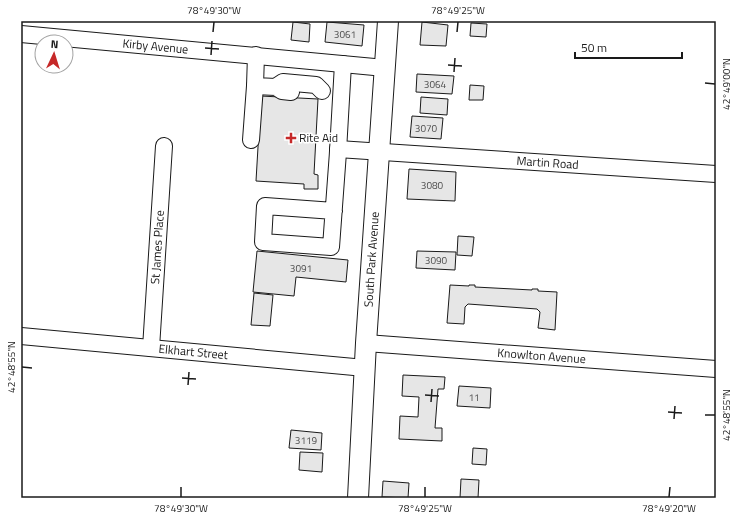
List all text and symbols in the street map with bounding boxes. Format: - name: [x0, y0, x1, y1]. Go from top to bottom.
- text: 78°49'30"W: [187, 3, 241, 18]
- text: 78°49'25"W: [431, 3, 485, 18]
- house number: 3061: [334, 27, 356, 42]
- north arrow: [34, 34, 74, 74]
- street label: Kirby Avenue: [122, 34, 189, 59]
- scale bar: [575, 34, 682, 60]
- text: N: [50, 36, 59, 52]
- text: 50 m: [581, 38, 607, 57]
- text: 42°49'00"N: [719, 58, 734, 110]
- house number: 3064: [424, 77, 447, 92]
- house number: 3070: [415, 121, 438, 136]
- place label: Rite Aid: [299, 128, 338, 147]
- marker: Rite Aid: [286, 133, 296, 143]
- street label: Martin Road: [516, 151, 579, 174]
- house number: 3080: [421, 178, 444, 193]
- street label: St James Place: [145, 210, 169, 285]
- street label: South Park Avenue: [358, 211, 384, 308]
- house number: 3090: [425, 253, 448, 268]
- house number: 3091: [290, 261, 312, 276]
- street label: Elkhart Street: [158, 339, 230, 364]
- text: 42°48'55"N: [4, 341, 19, 393]
- street label: Knowlton Avenue: [497, 343, 586, 368]
- text: 42°48'55"N: [719, 389, 734, 441]
- house number: 11: [468, 390, 480, 405]
- house number: 3119: [295, 433, 318, 448]
- text: 78°49'30"W: [154, 501, 208, 516]
- text: 78°49'25"W: [398, 501, 452, 516]
- text: 78°49'20"W: [642, 501, 696, 516]

